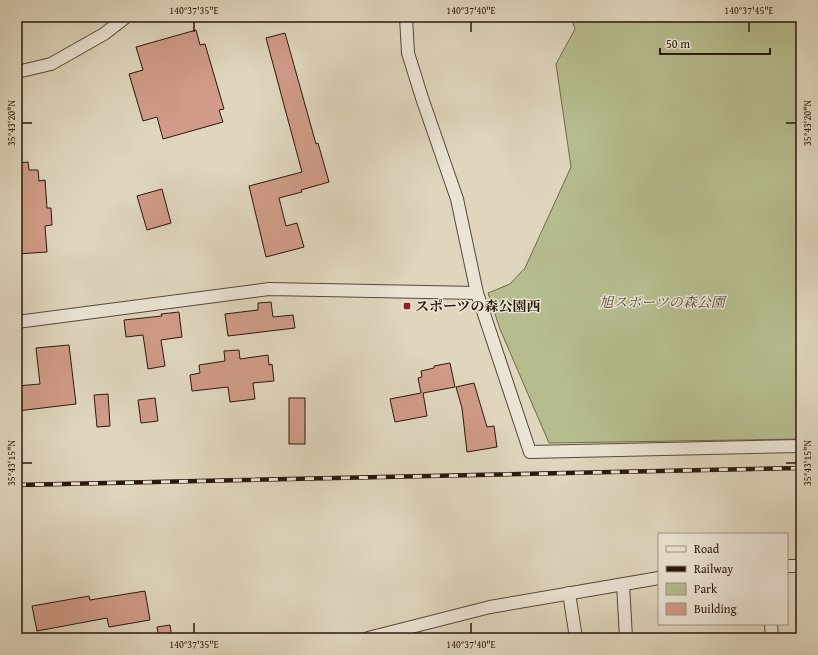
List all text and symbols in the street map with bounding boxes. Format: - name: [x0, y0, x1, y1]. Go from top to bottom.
- text: 140°37'35"E: [169, 3, 219, 18]
- text: 140°37'40"E: [446, 3, 496, 18]
- text: 140°37'45"E: [724, 3, 774, 18]
- scale bar: [660, 30, 770, 56]
- text: 50 m: [666, 35, 690, 52]
- text: 35°43'20"N: [4, 100, 19, 146]
- text: 35°43'20"N: [800, 100, 815, 146]
- park label: 旭スポーツの森公園: [599, 292, 727, 312]
- place label: スポーツの森公園西: [415, 296, 540, 316]
- marker: スポーツの森公園西: [402, 301, 412, 311]
- text: 35°43'15"N: [4, 440, 19, 486]
- text: 35°43'15"N: [800, 440, 815, 486]
- legend: [658, 533, 788, 625]
- text: Road: [694, 540, 720, 557]
- text: Railway: [694, 560, 733, 577]
- text: Park: [694, 580, 718, 597]
- text: Building: [694, 600, 737, 617]
- text: 140°37'35"E: [169, 637, 219, 652]
- text: 140°37'40"E: [446, 637, 496, 652]

